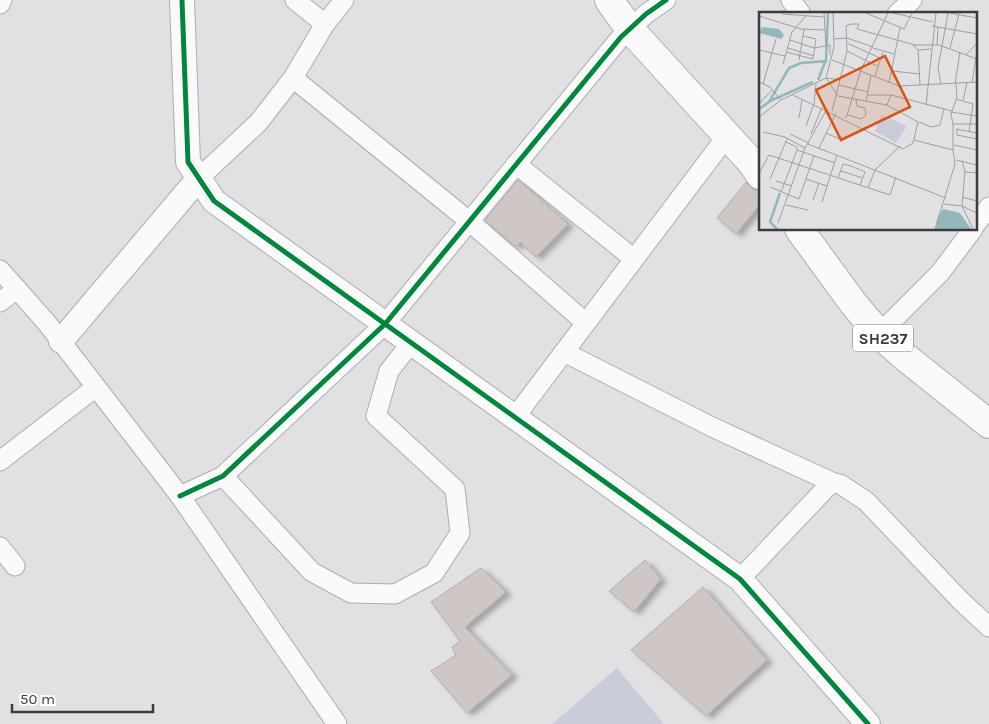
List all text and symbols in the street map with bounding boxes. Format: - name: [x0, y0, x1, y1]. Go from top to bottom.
- inset map: [759, 12, 976, 230]
- road number: SH237: [853, 324, 913, 352]
- scale bar: [12, 682, 154, 714]
- text: 50 m: [20, 690, 55, 708]

